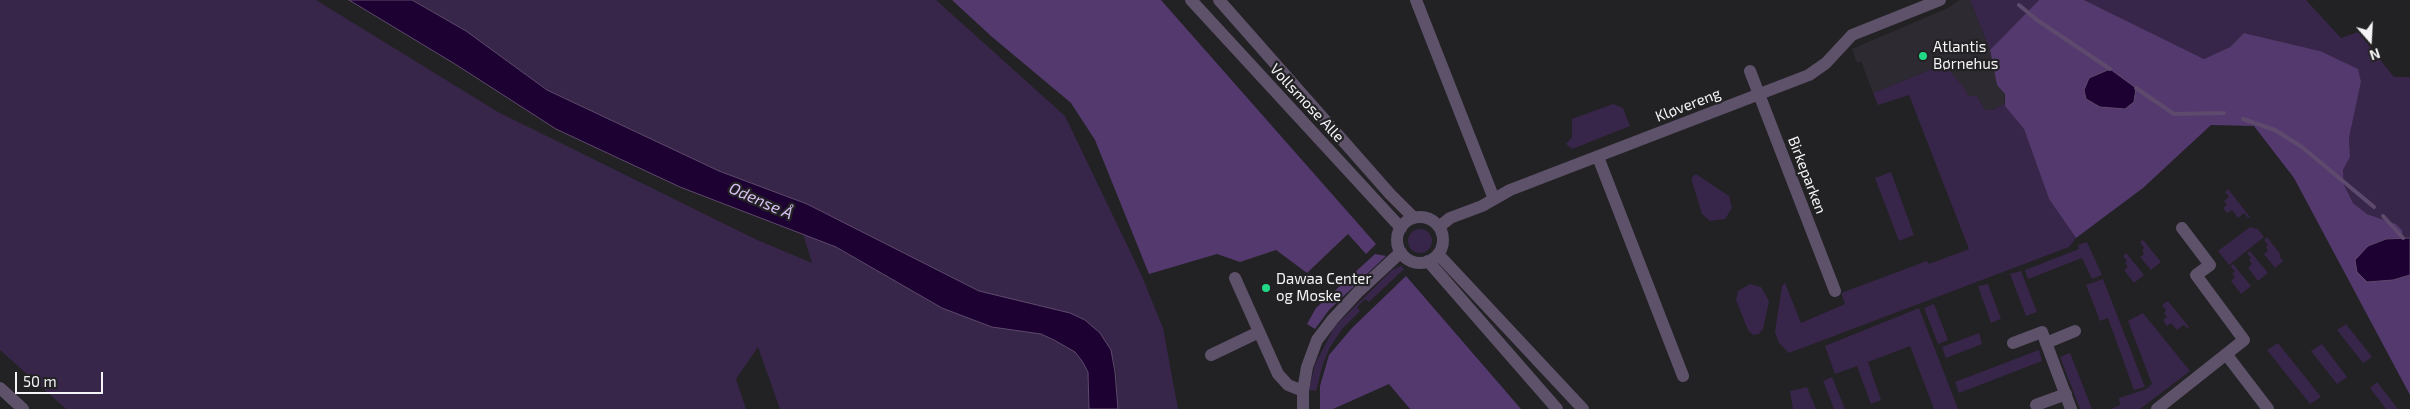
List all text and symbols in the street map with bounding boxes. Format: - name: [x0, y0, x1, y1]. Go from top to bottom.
- north arrow: [2345, 15, 2395, 65]
- place label: Atlantis Børnehus: [1933, 38, 1998, 73]
- text: N: [2368, 45, 2383, 64]
- marker: Atlantis Børnehus: [1917, 50, 1929, 62]
- street label: Vollsmose Alle: [1266, 60, 1348, 146]
- street label: Kløvereng: [1653, 84, 1723, 126]
- street label: Birkeparken: [1784, 134, 1830, 216]
- water label: Odense Å: [726, 178, 796, 224]
- place label: Dawaa Center og Moske: [1276, 270, 1371, 305]
- marker: Dawaa Center og Moske: [1260, 282, 1272, 294]
- scale bar: [18, 362, 105, 394]
- text: 50 m: [23, 372, 57, 390]

